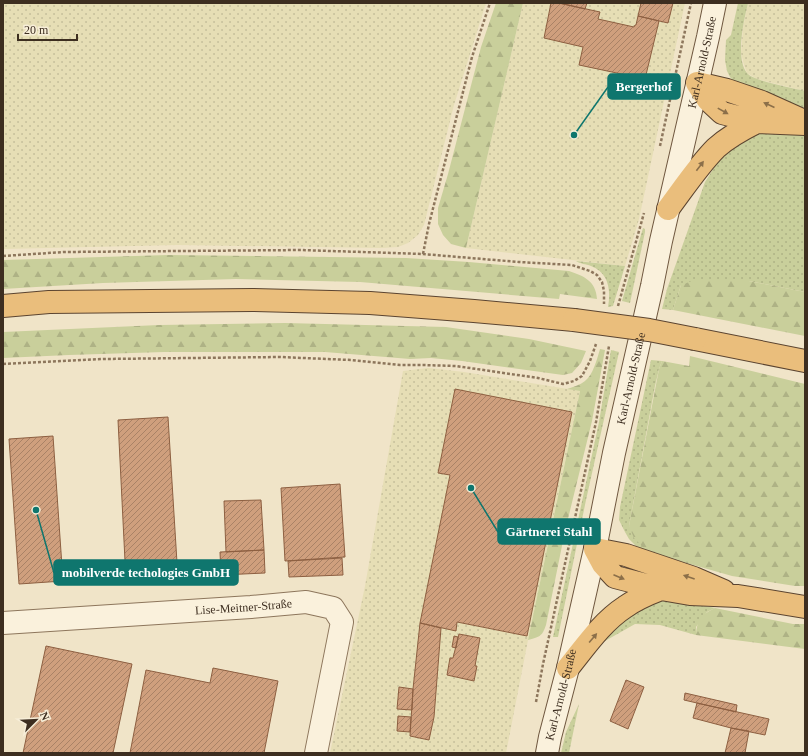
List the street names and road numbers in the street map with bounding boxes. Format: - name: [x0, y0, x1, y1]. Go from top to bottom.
- street label: Karl-Arnold-Straße: [685, 15, 719, 110]
- street label: Karl-Arnold-Straße: [614, 331, 648, 426]
- street label: Lise-Meitner-Straße: [195, 596, 293, 618]
- street label: Karl-Arnold-Straße: [542, 647, 579, 742]

